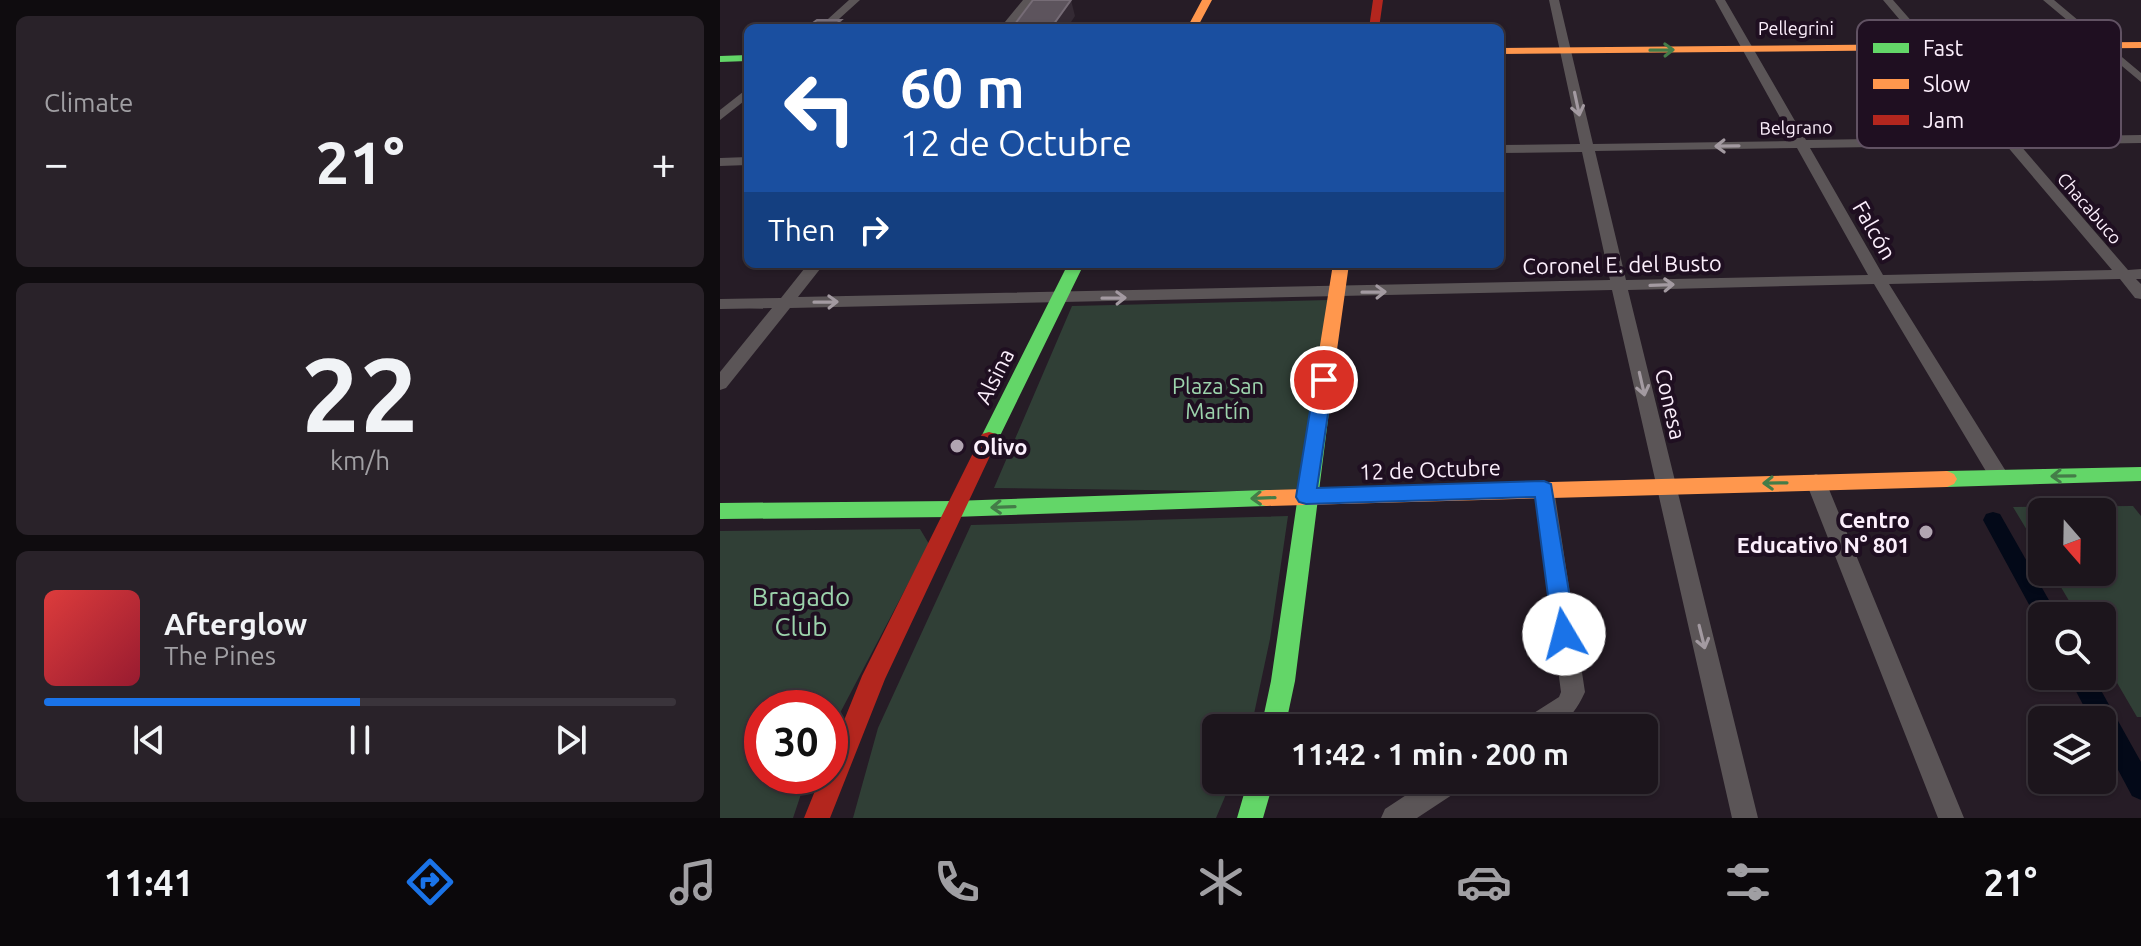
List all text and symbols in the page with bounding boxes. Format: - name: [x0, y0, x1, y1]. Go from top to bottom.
- street label: Pellegrini: [1758, 18, 1834, 38]
- legend: [1857, 20, 2121, 148]
- text: Fast: [1923, 35, 1964, 60]
- one-way arrow: [1648, 42, 1675, 57]
- icon: left: [768, 56, 872, 160]
- text: 60 m: [900, 56, 1025, 119]
- text: Slow: [1923, 71, 1970, 96]
- text: Climate: [44, 88, 133, 117]
- one-way arrow: [1570, 90, 1585, 116]
- text: Jam: [1923, 107, 1964, 132]
- street label: Belgrano: [1759, 116, 1833, 138]
- text: 12 de Octubre: [900, 122, 1132, 163]
- text: 21°: [316, 128, 404, 195]
- text: −: [44, 138, 69, 187]
- text: +: [651, 138, 676, 187]
- one-way arrow: [1714, 138, 1741, 154]
- street label: Chacabuco: [2054, 168, 2126, 248]
- street label: Falcón: [1848, 196, 1902, 264]
- icon: right: [852, 208, 896, 252]
- text: Then: [768, 213, 836, 247]
- street label: Coronel E. del Busto: [1522, 250, 1722, 278]
- one-way arrow: [1648, 278, 1675, 293]
- one-way arrow: [1360, 284, 1387, 299]
- one-way arrow: [1100, 290, 1127, 305]
- one-way arrow: [812, 294, 839, 310]
- text: 22: [301, 335, 419, 452]
- street label: Alsina: [970, 344, 1018, 408]
- pin: [1290, 346, 1358, 414]
- icon: arrive: [1302, 358, 1346, 402]
- street label: Conesa: [1651, 366, 1691, 442]
- one-way arrow: [1635, 371, 1650, 397]
- park label: Plaza San Martín: [1172, 373, 1264, 423]
- place label: Olivo: [973, 434, 1028, 459]
- marker: Olivo: [948, 437, 966, 455]
- text: km/h: [330, 446, 390, 475]
- street label: 12 de Octubre: [1359, 454, 1501, 484]
- one-way arrow: [2050, 469, 2077, 484]
- one-way arrow: [1762, 476, 1789, 491]
- one-way arrow: [1250, 491, 1277, 506]
- north arrow: [2028, 498, 2116, 586]
- map controls: [2028, 498, 2116, 794]
- one-way arrow: [990, 500, 1017, 515]
- place label: Centro Educativo N° 801: [1737, 507, 1910, 557]
- marker: Centro Educativo N° 801: [1917, 523, 1935, 541]
- park label: Bragado Club: [752, 582, 850, 641]
- position arrow: [1522, 592, 1606, 676]
- button: search: [2028, 602, 2116, 690]
- text: Afterglow: [164, 607, 307, 641]
- one-way arrow: [1695, 624, 1710, 650]
- text: The Pines: [164, 641, 276, 670]
- speed limit sign: 30: [744, 690, 848, 794]
- button: layers: [2028, 706, 2116, 794]
- icon: previous: [127, 718, 171, 762]
- icon: pause: [338, 718, 382, 762]
- icon: next: [549, 718, 593, 762]
- text: 11:42 · 1 min · 200 m: [1291, 737, 1569, 771]
- icon: directions: [402, 854, 458, 910]
- icon: music: [665, 854, 721, 910]
- icon: phone: [929, 854, 985, 910]
- icon: climate: [1193, 854, 1249, 910]
- icon: car: [1456, 854, 1512, 910]
- icon: filters: [1720, 854, 1776, 910]
- text: 11:41: [104, 862, 194, 903]
- text: 21°: [1984, 862, 2037, 903]

